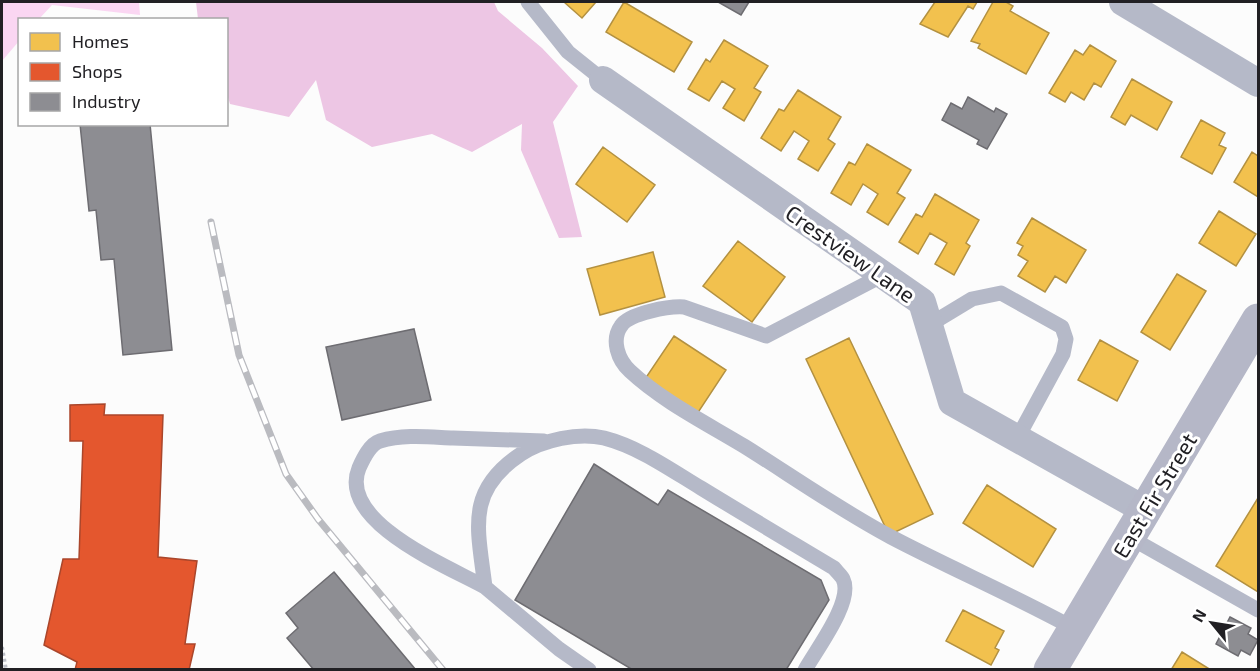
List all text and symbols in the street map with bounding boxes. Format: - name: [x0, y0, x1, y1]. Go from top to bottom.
- legend: [18, 18, 228, 126]
- text: Homes: [72, 30, 129, 52]
- text: Shops: [72, 60, 122, 82]
- text: Industry: [72, 90, 141, 112]
- street label: Crestview Lane: [781, 199, 921, 307]
- street label: East Fir Street: [1107, 428, 1201, 562]
- north arrow: [1182, 593, 1242, 653]
- text: N: [1187, 605, 1210, 625]

